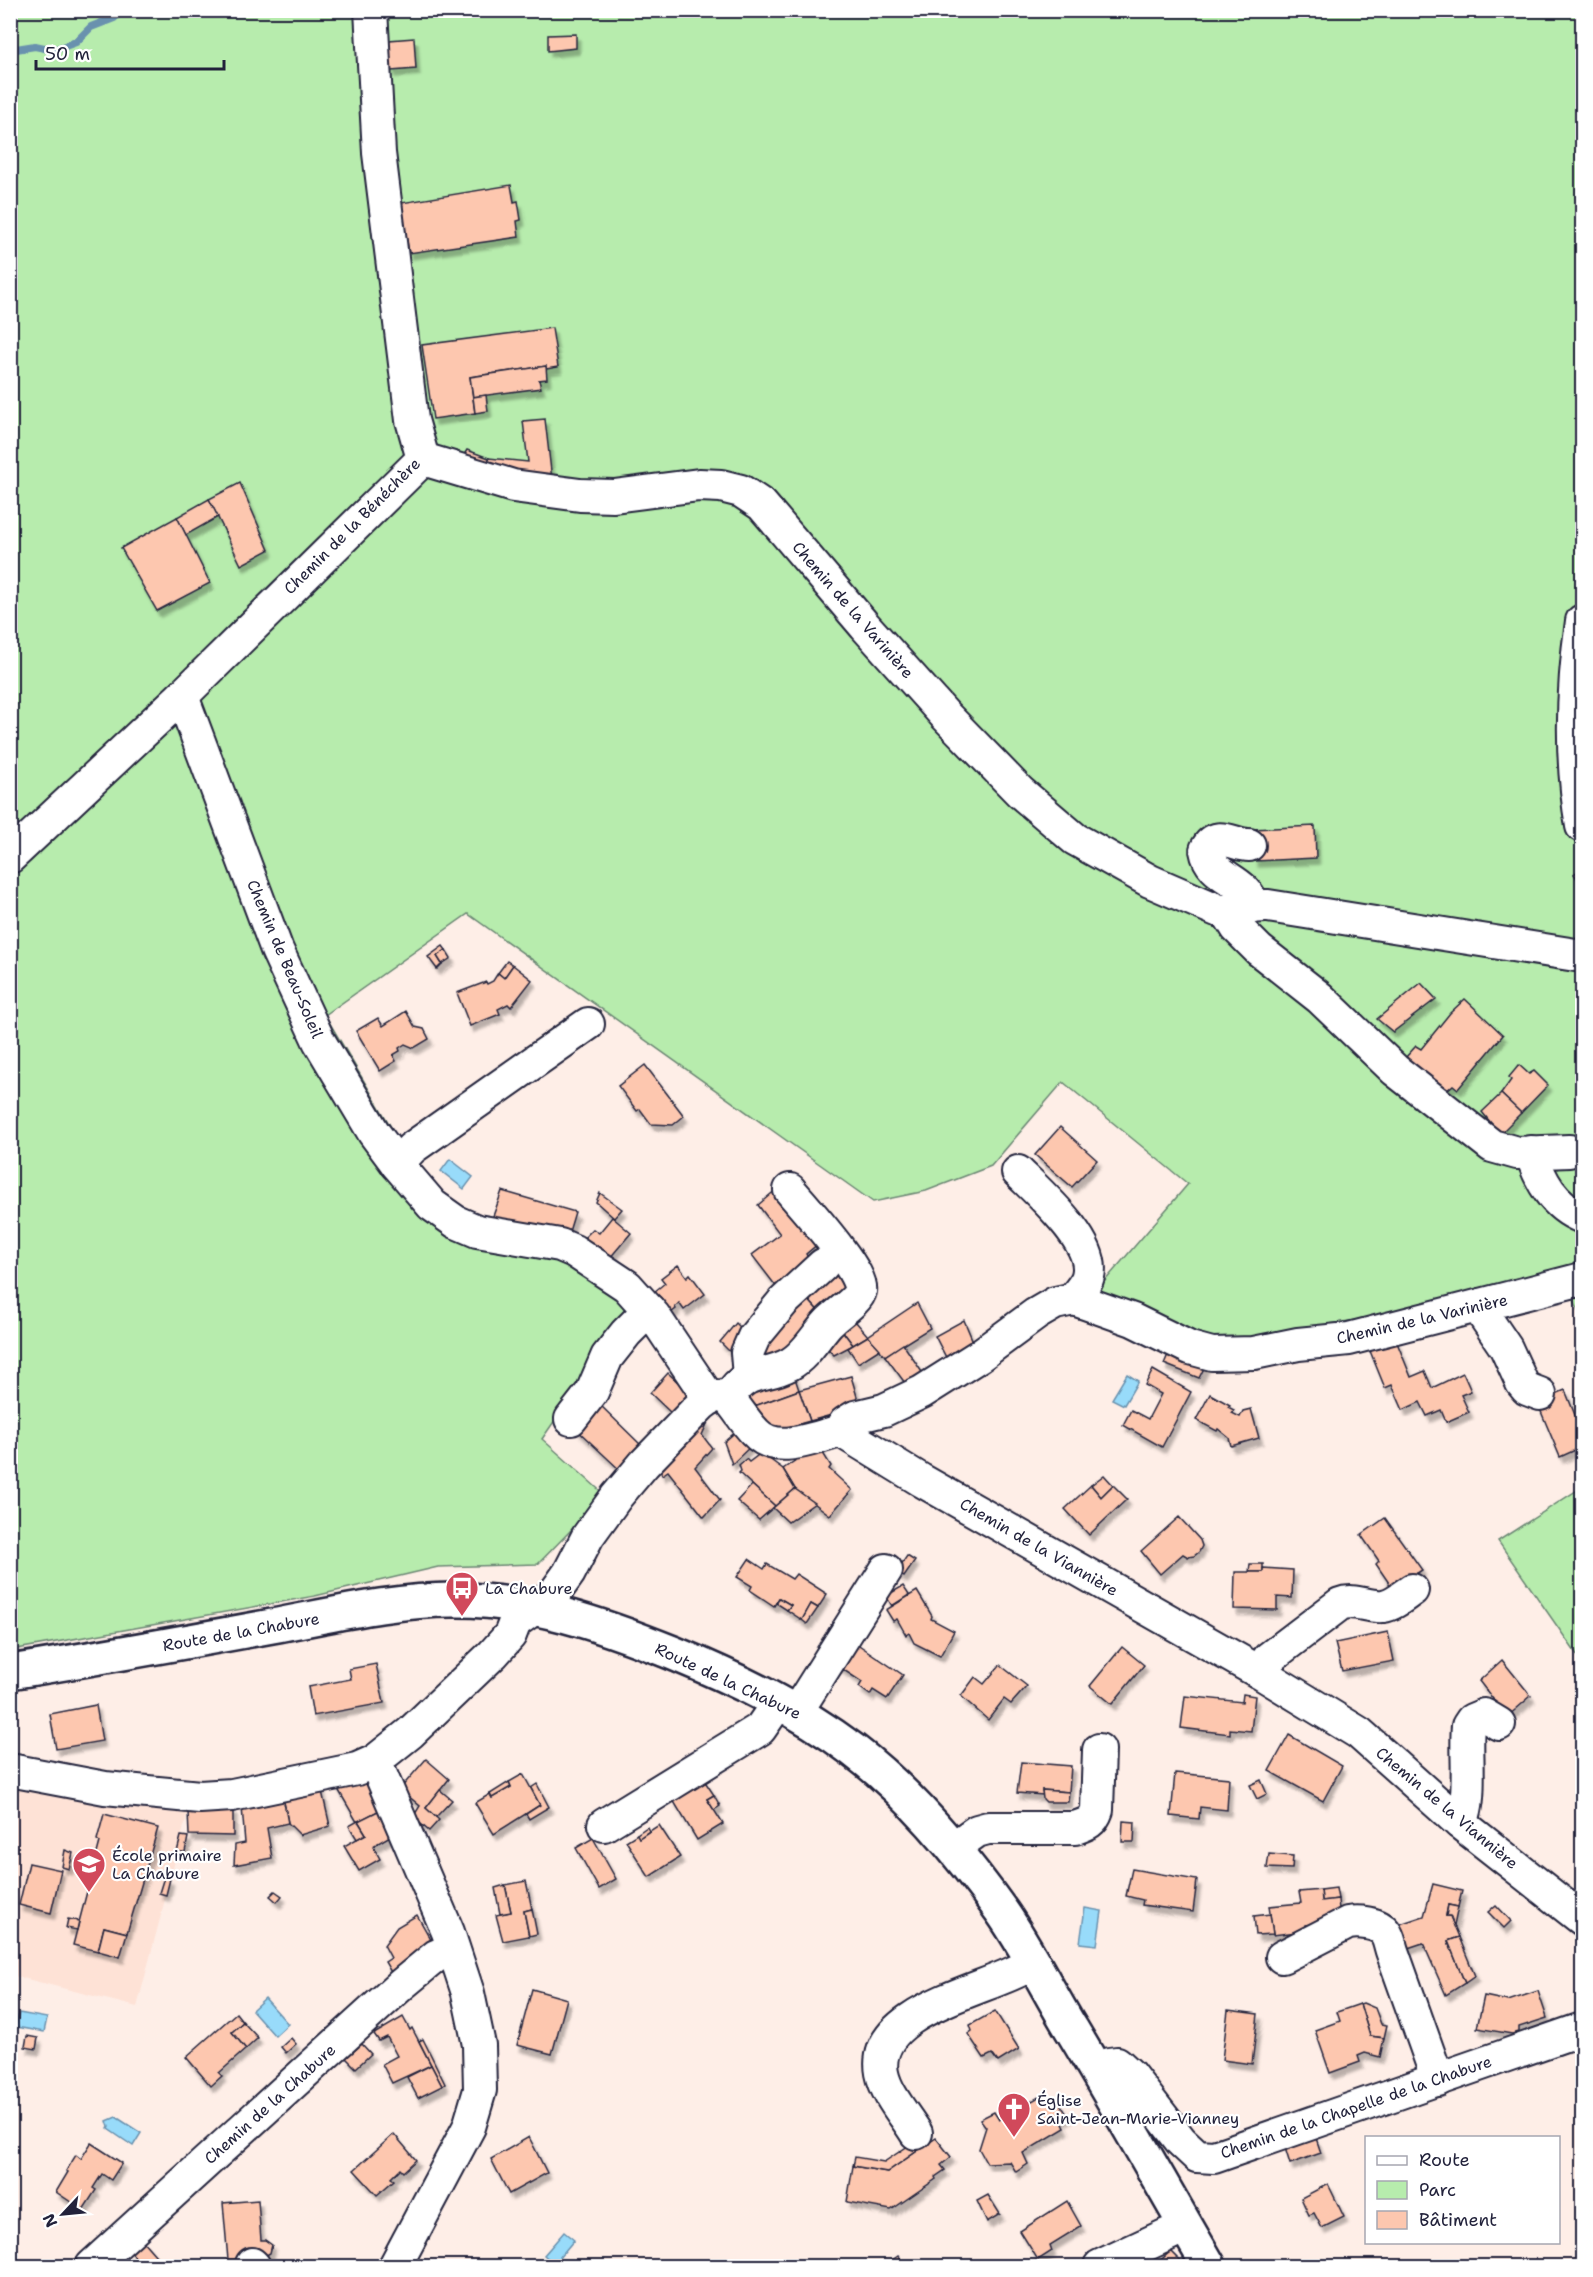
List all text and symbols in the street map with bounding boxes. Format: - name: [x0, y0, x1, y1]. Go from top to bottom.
- scale bar: [36, 33, 224, 71]
- text: 50 m: [45, 42, 90, 66]
- street label: Chemin de la Bénéchère: [279, 453, 425, 599]
- street label: Chemin de la Varinière: [788, 537, 918, 683]
- street label: Chemin de Beau-Soleil: [242, 876, 328, 1042]
- street label: Chemin de la Varinière: [1334, 1289, 1510, 1349]
- street label: Chemin de la Viannière: [956, 1493, 1122, 1601]
- bus stop icon: La Chabure: [444, 1570, 480, 1617]
- place label: La Chabure: [485, 1578, 573, 1599]
- street label: Route de la Chabure: [161, 1608, 321, 1656]
- street label: Route de la Chabure: [652, 1638, 804, 1724]
- street label: Chemin de la Viannière: [1372, 1742, 1522, 1874]
- place label: École primaire La Chabure: [112, 1845, 222, 1884]
- school or university icon: École primaire La Chabure: [71, 1846, 107, 1893]
- street label: Chemin de la Chabure: [200, 2039, 340, 2169]
- street label: Chemin de la Chapelle de la Chabure: [1218, 2051, 1494, 2163]
- place label: Église Saint-Jean-Marie-Vianney: [1037, 2090, 1239, 2129]
- church icon: Église Saint-Jean-Marie-Vianney: [996, 2091, 1032, 2138]
- legend: [1365, 2136, 1560, 2244]
- text: Route: [1419, 2148, 1470, 2172]
- text: Parc: [1419, 2178, 1456, 2202]
- north arrow: [33, 2184, 93, 2244]
- text: Bâtiment: [1419, 2208, 1497, 2232]
- text: N: [38, 2210, 62, 2231]

